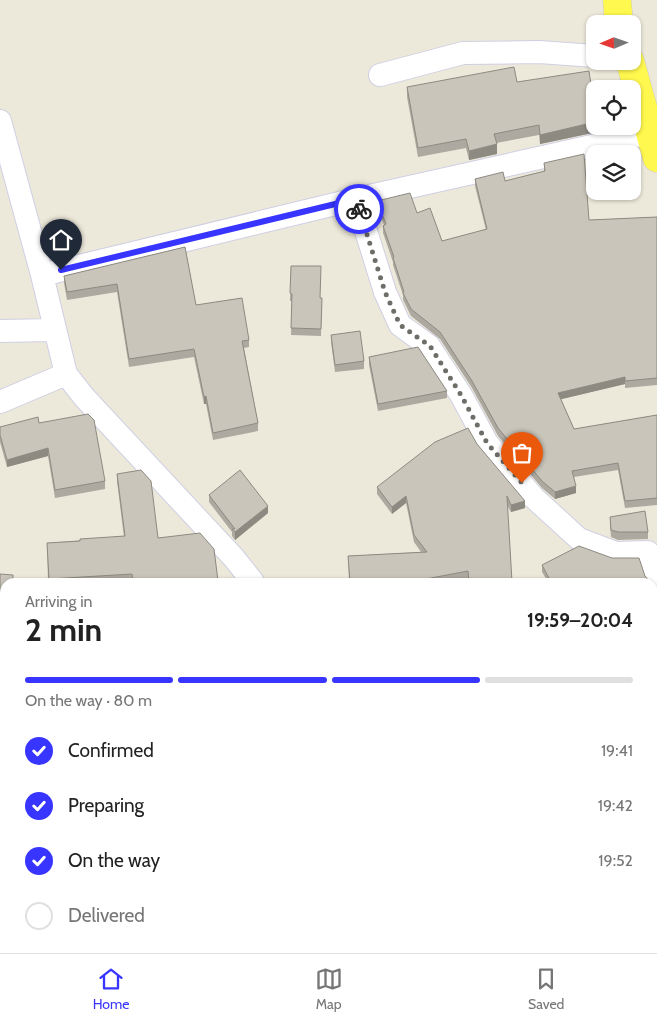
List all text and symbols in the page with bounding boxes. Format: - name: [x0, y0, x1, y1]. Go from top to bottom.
- north arrow: [586, 15, 641, 70]
- map controls: [586, 15, 641, 200]
- button: locate: [586, 80, 641, 135]
- button: layers: [586, 145, 641, 200]
- courier: [334, 184, 384, 234]
- icon: bike: [345, 195, 373, 223]
- pin: [40, 219, 82, 270]
- icon: home: [47, 226, 75, 254]
- pin: [501, 432, 543, 483]
- icon: bag: [508, 439, 536, 467]
- text: Arriving in: [25, 592, 92, 611]
- text: 19:59–20:04: [527, 609, 633, 632]
- text: 2 min: [25, 610, 102, 649]
- text: On the way · 80 m: [25, 691, 152, 710]
- icon: check: [25, 737, 53, 765]
- text: Confirmed: [68, 739, 154, 762]
- text: 19:41: [601, 741, 633, 760]
- icon: check: [25, 792, 53, 820]
- text: Preparing: [68, 794, 144, 817]
- text: 19:42: [598, 796, 633, 815]
- icon: check: [25, 847, 53, 875]
- text: On the way: [68, 849, 160, 872]
- text: 19:52: [598, 851, 633, 870]
- text: Delivered: [68, 904, 145, 927]
- tab: Home: [93, 965, 129, 1013]
- tab: Map: [315, 965, 343, 1013]
- tab: Saved: [528, 965, 564, 1013]

